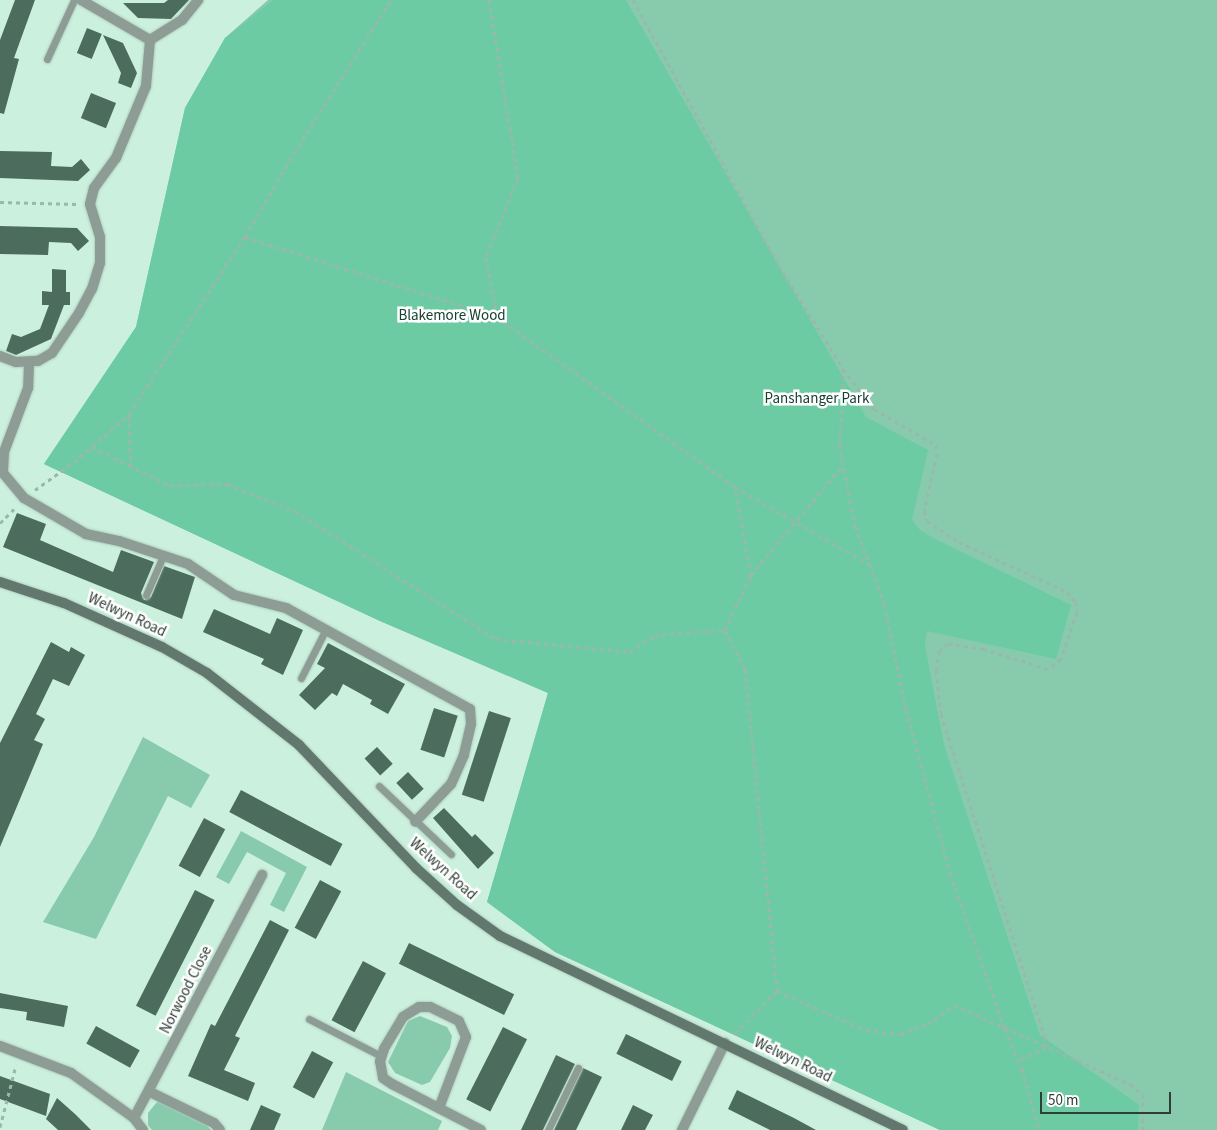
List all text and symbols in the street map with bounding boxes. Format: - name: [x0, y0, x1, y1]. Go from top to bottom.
- park label: Blakemore Wood: [398, 307, 506, 325]
- park label: Panshanger Park: [765, 390, 869, 408]
- street label: Welwyn Road: [85, 589, 169, 641]
- street label: Welwyn Road: [406, 834, 480, 904]
- street label: Norwood Close: [156, 943, 216, 1037]
- street label: Welwyn Road: [751, 1033, 835, 1087]
- scale bar: [1042, 1082, 1173, 1114]
- text: 50 m: [1048, 1090, 1078, 1111]

